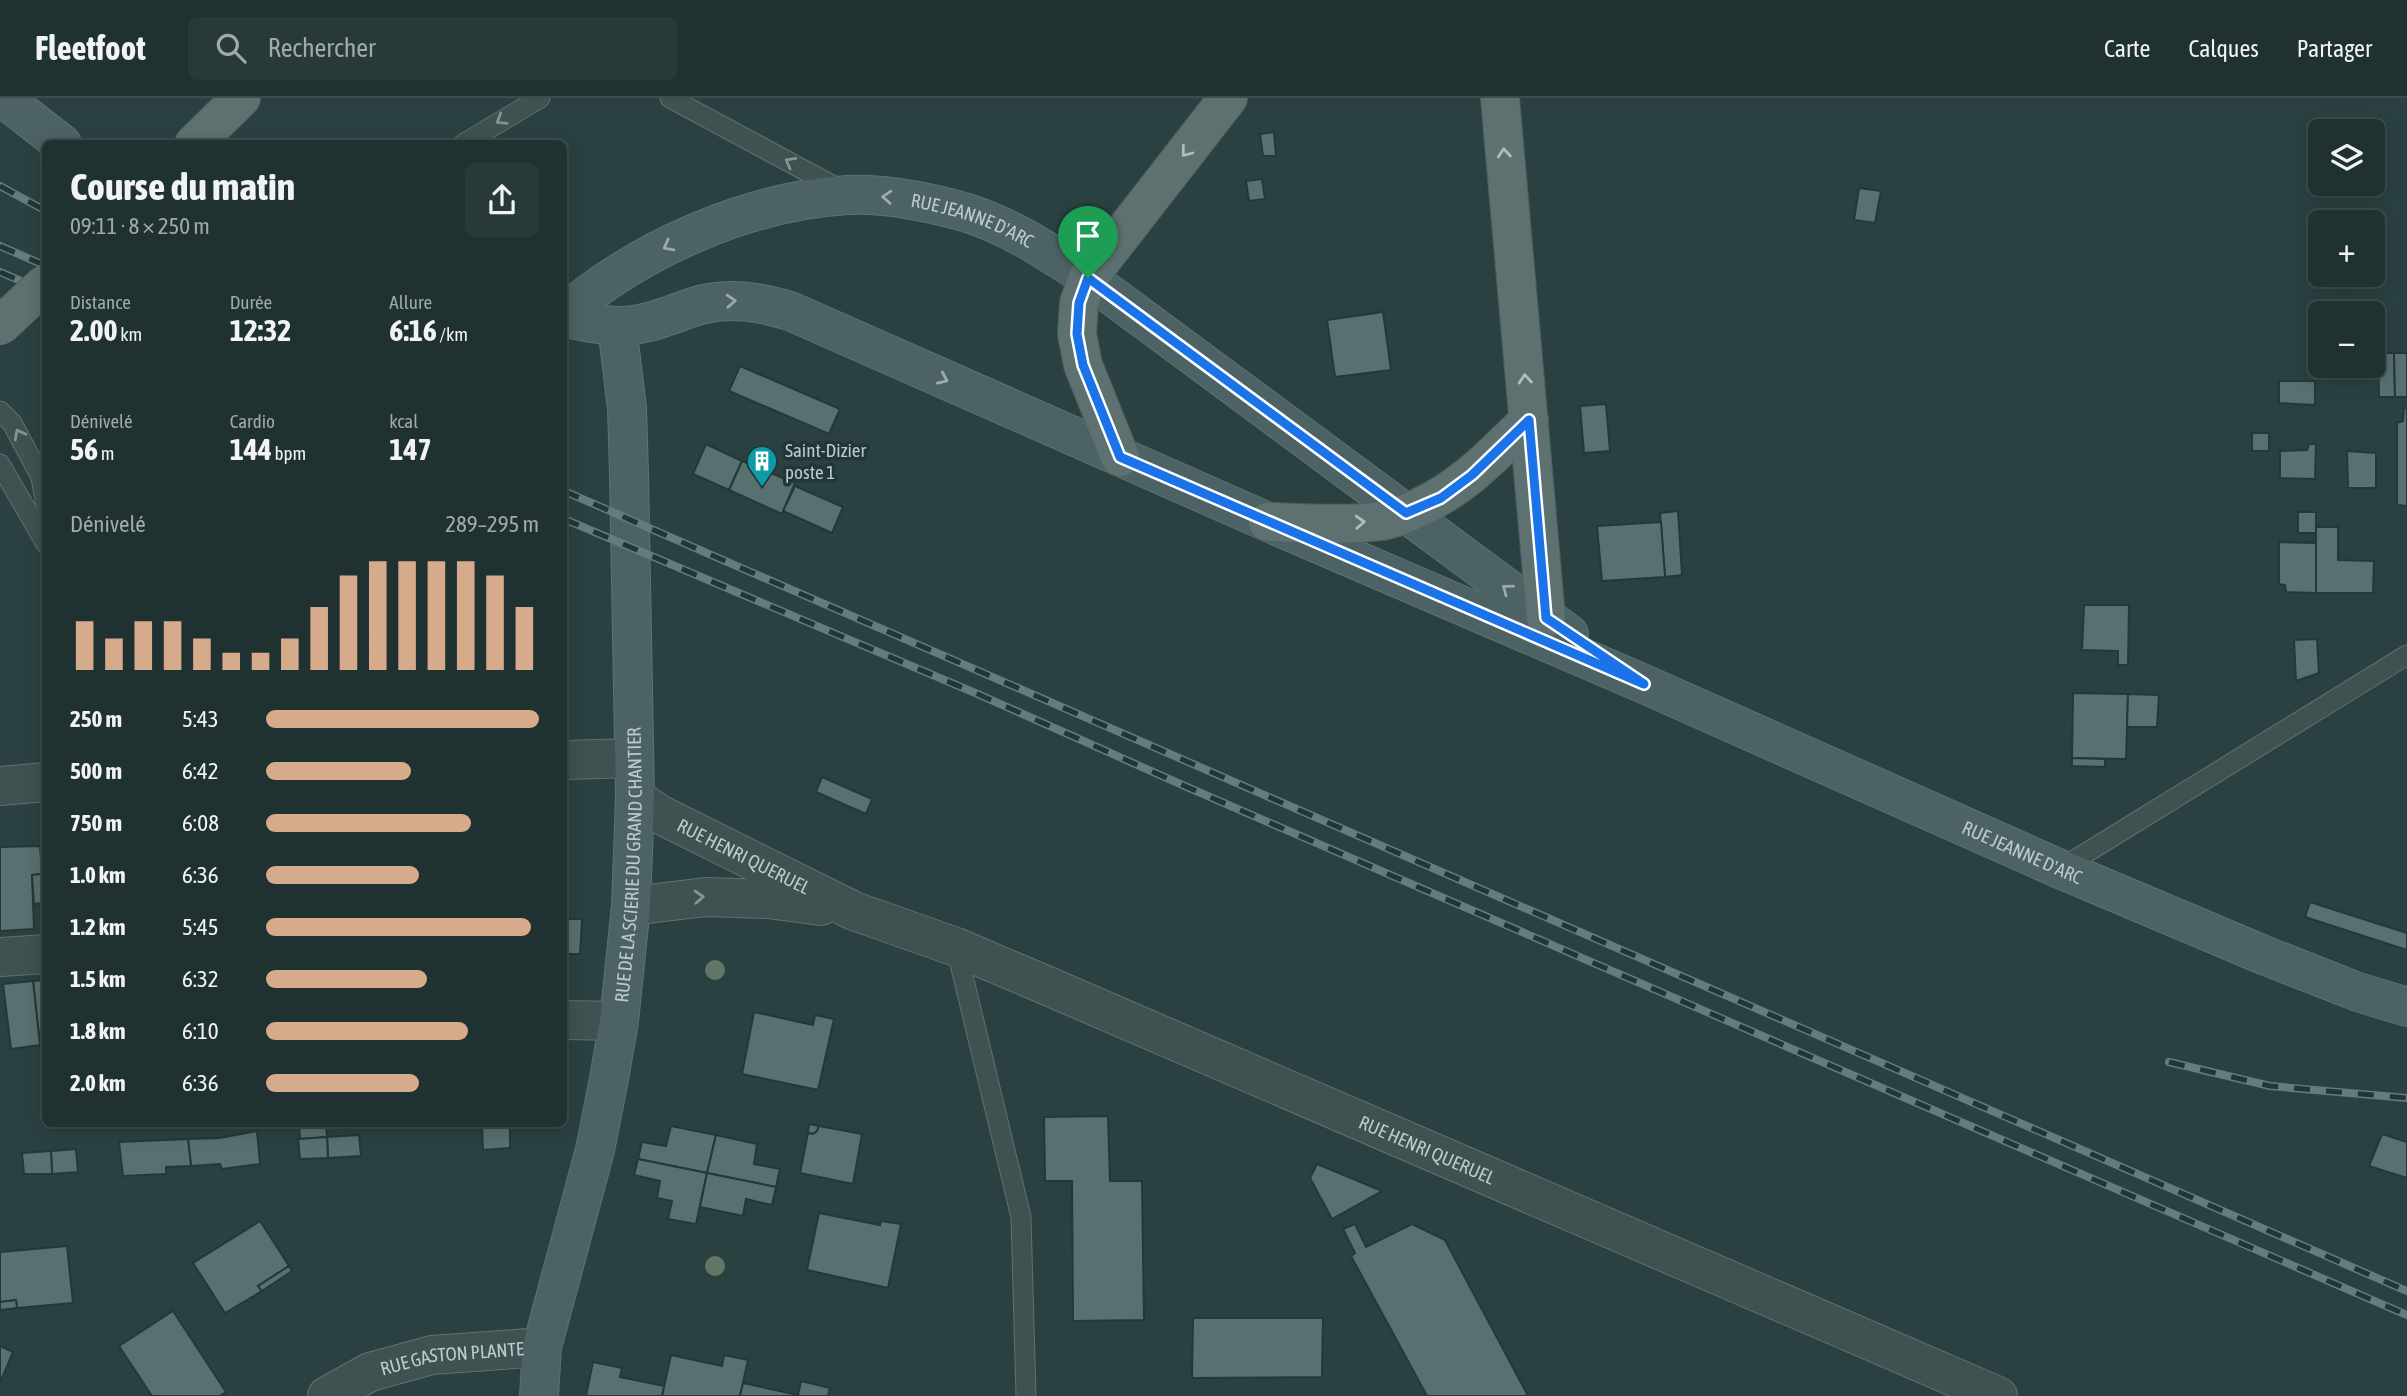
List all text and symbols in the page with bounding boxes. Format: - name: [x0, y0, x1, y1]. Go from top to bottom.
- search box: [188, 17, 678, 80]
- text: Fleetfoot: [35, 29, 146, 67]
- icon: search: [212, 29, 250, 67]
- text: Rechercher: [268, 33, 376, 63]
- text: Carte: [2104, 35, 2150, 62]
- text: Calques: [2188, 35, 2259, 62]
- text: Partager: [2297, 35, 2372, 62]
- one-way arrow: [496, 112, 509, 125]
- map controls: [2308, 119, 2385, 378]
- button: layers: [2308, 119, 2385, 196]
- one-way arrow: [1181, 144, 1194, 157]
- one-way arrow: [1497, 147, 1512, 159]
- one-way arrow: [785, 157, 797, 170]
- button: share: [465, 163, 539, 237]
- text: Course du matin: [70, 165, 295, 208]
- street label: RUE JEANNE D'ARC: [909, 189, 1038, 252]
- one-way arrow: [881, 190, 892, 205]
- pin: [1058, 206, 1118, 278]
- button: +: [2308, 210, 2385, 287]
- text: 09:11 · 8 × 250 m: [70, 213, 210, 239]
- icon: arrive: [1069, 217, 1107, 255]
- one-way arrow: [663, 238, 675, 252]
- text: Distance: [70, 291, 131, 313]
- text: Durée: [230, 291, 272, 313]
- text: Allure: [389, 291, 432, 313]
- one-way arrow: [726, 294, 737, 309]
- button: −: [2308, 301, 2385, 378]
- text: 2.00: [70, 313, 118, 347]
- text: 12:32: [230, 313, 291, 347]
- text: 6:16: [389, 313, 437, 347]
- text: km: [118, 323, 142, 345]
- text: /km: [437, 323, 468, 345]
- one-way arrow: [935, 371, 948, 385]
- one-way arrow: [1518, 374, 1533, 385]
- text: Dénivelé: [70, 410, 133, 432]
- text: Cardio: [230, 410, 275, 432]
- text: kcal: [389, 410, 418, 432]
- one-way arrow: [13, 429, 27, 441]
- text: 56: [70, 432, 98, 466]
- text: 144: [230, 432, 272, 466]
- text: 147: [389, 432, 432, 466]
- place label: Saint-Dizier poste 1: [785, 439, 866, 483]
- text: m: [98, 442, 115, 464]
- text: bpm: [272, 442, 306, 464]
- building icon: Saint-Dizier poste 1: [745, 444, 779, 488]
- text: Dénivelé: [70, 511, 146, 537]
- text: 289–295 m: [445, 511, 539, 537]
- one-way arrow: [1355, 515, 1366, 530]
- one-way arrow: [1502, 585, 1515, 598]
- text: 250 m: [70, 706, 122, 732]
- text: 5:43: [182, 706, 219, 732]
- street label: RUE DE LA SCIERIE DU GRAND CHANTIER: [610, 727, 646, 1003]
- text: 500 m: [70, 758, 122, 784]
- text: 6:42: [182, 758, 219, 784]
- text: 750 m: [70, 810, 122, 836]
- text: 6:08: [182, 810, 219, 836]
- street label: RUE HENRI QUERUEL: [674, 814, 814, 899]
- street label: RUE JEANNE D'ARC: [1959, 816, 2086, 888]
- text: 1.0 km: [70, 862, 126, 888]
- text: 6:36: [182, 862, 219, 888]
- one-way arrow: [693, 890, 704, 905]
- text: 1.2 km: [70, 914, 126, 940]
- text: 5:45: [182, 914, 219, 940]
- text: 1.5 km: [70, 966, 126, 992]
- text: 6:32: [182, 966, 219, 992]
- text: 1.8 km: [70, 1018, 126, 1044]
- text: 6:10: [182, 1018, 219, 1044]
- text: 2.0 km: [70, 1070, 126, 1096]
- text: 6:36: [182, 1070, 219, 1096]
- street label: RUE HENRI QUERUEL: [1356, 1111, 1499, 1189]
- street label: RUE GASTON PLANTE: [378, 1337, 525, 1380]

